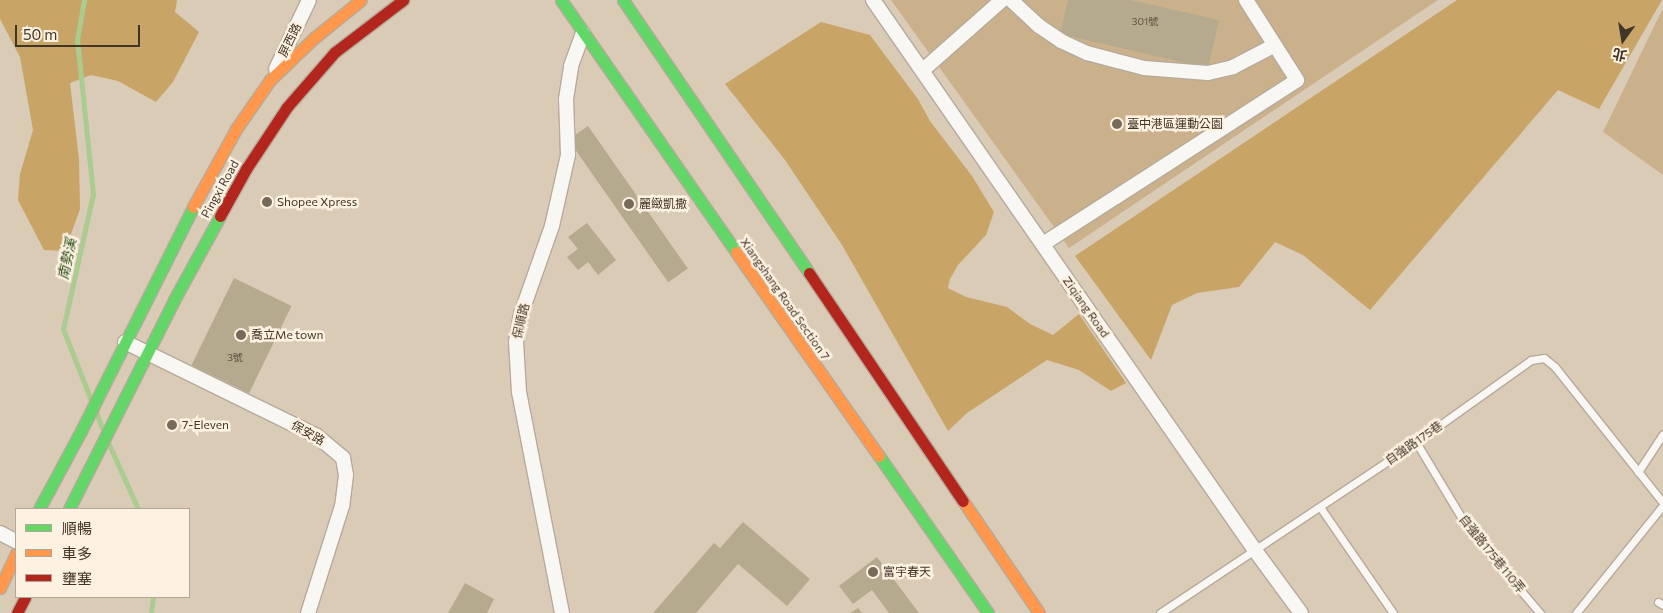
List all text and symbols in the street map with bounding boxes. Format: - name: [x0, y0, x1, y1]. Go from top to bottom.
- scale bar: [18, 15, 142, 47]
- north arrow: [1598, 15, 1648, 65]
- house number: 301號: [1132, 16, 1158, 28]
- street label: 屏西路: [276, 21, 304, 59]
- text: 50 m: [23, 25, 57, 43]
- text: 北: [1611, 45, 1628, 65]
- place label: 臺中港區運動公園: [1127, 117, 1223, 131]
- marker: 臺中港區運動公園: [1111, 118, 1123, 130]
- street label: Pingxi Road: [198, 158, 242, 220]
- place label: Shopee Xpress: [277, 195, 357, 209]
- marker: Shopee Xpress: [261, 196, 273, 208]
- place label: 麗緻凱撒: [639, 197, 687, 211]
- marker: 麗緻凱撒: [623, 198, 635, 210]
- street label: Xiangshang Road Section 7: [737, 235, 833, 363]
- water label: 南勢溪: [54, 237, 80, 281]
- street label: Ziqiang Road: [1060, 274, 1112, 340]
- street label: 保順路: [510, 302, 532, 340]
- place label: 喬立Me town: [251, 328, 323, 342]
- marker: 喬立Me town: [235, 329, 247, 341]
- house number: 3號: [227, 352, 243, 364]
- place label: 7-Eleven: [182, 418, 229, 432]
- street label: 保安路: [289, 418, 327, 448]
- street label: 自強路175巷: [1383, 418, 1445, 468]
- marker: 7-Eleven: [166, 419, 178, 431]
- legend: [15, 508, 190, 598]
- street label: 自強路175巷110弄: [1456, 512, 1528, 596]
- text: 順暢: [62, 519, 92, 537]
- text: 車多: [62, 544, 92, 562]
- place label: 富宇春天: [883, 565, 931, 579]
- marker: 富宇春天: [867, 566, 879, 578]
- text: 壅塞: [62, 569, 92, 587]

